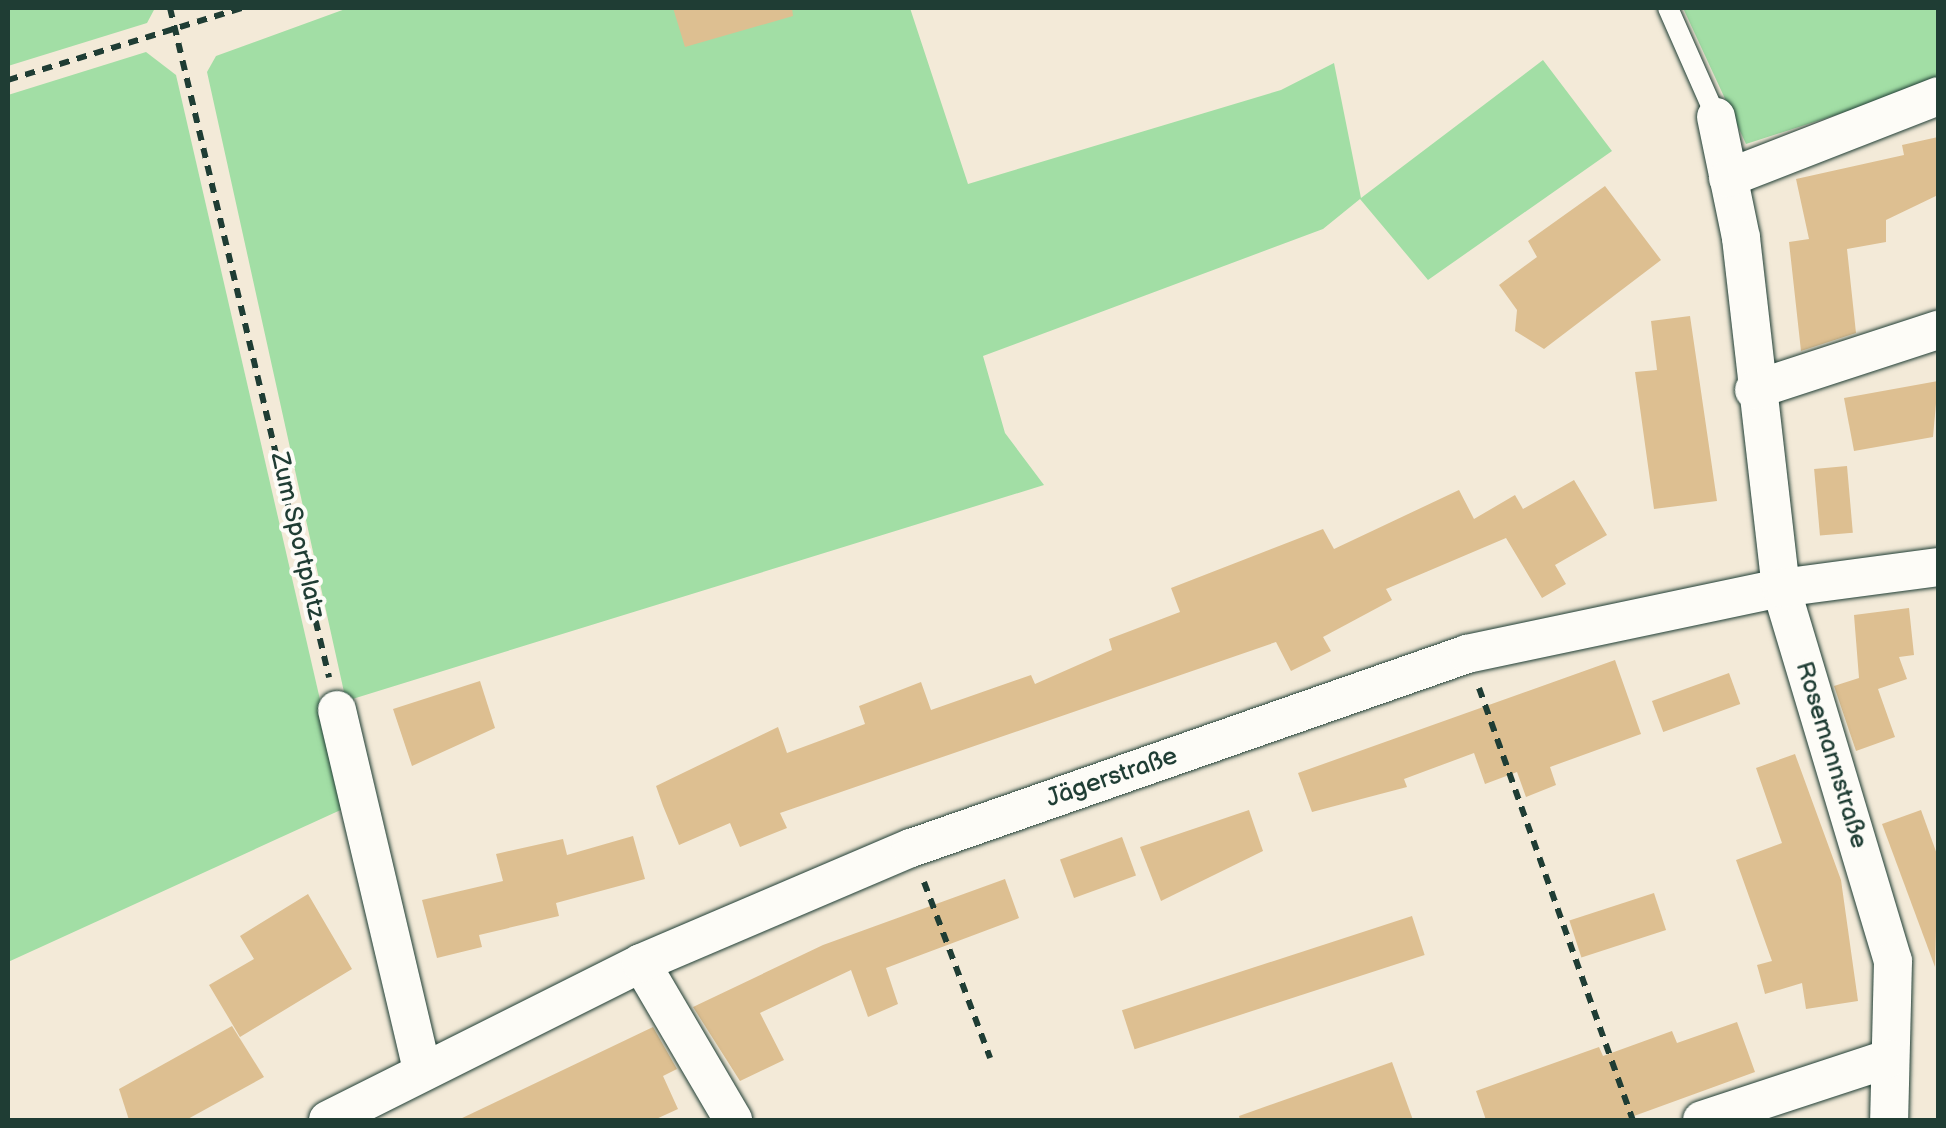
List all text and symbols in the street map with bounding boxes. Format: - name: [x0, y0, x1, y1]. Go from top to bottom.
- street label: Zum Sportplatz: [263, 450, 331, 622]
- street label: Rosemannstraße: [1788, 658, 1874, 852]
- street label: Jägerstraße: [1043, 742, 1181, 814]

